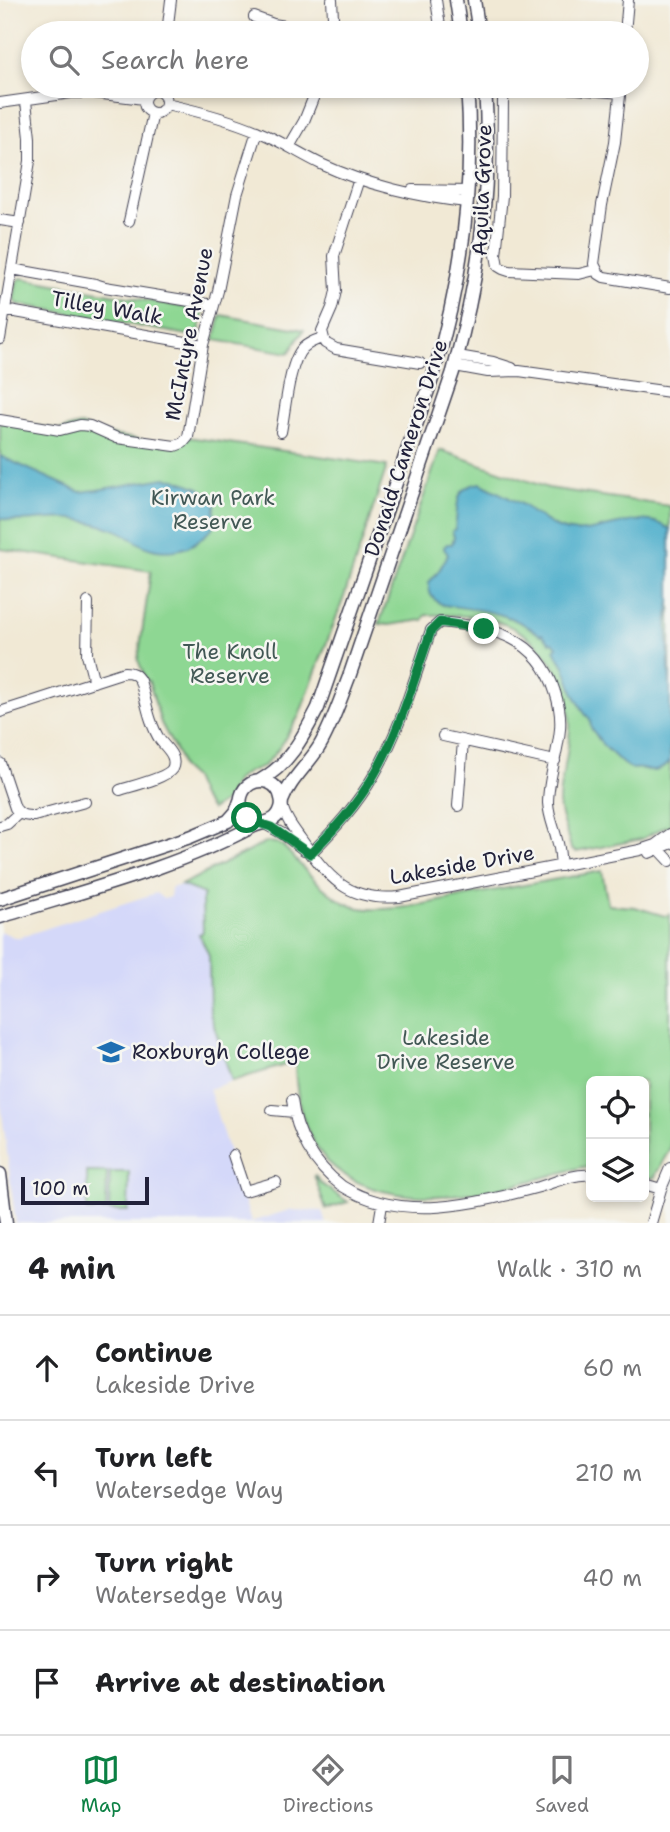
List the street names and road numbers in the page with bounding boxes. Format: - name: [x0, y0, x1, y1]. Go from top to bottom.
- street label: Aquila Grove: [466, 124, 498, 256]
- street label: McIntyre Avenue: [158, 245, 220, 423]
- street label: Tilley Walk: [49, 284, 165, 332]
- street label: Donald Cameron Drive: [358, 336, 454, 560]
- street label: Lakeside Drive: [387, 838, 537, 892]

